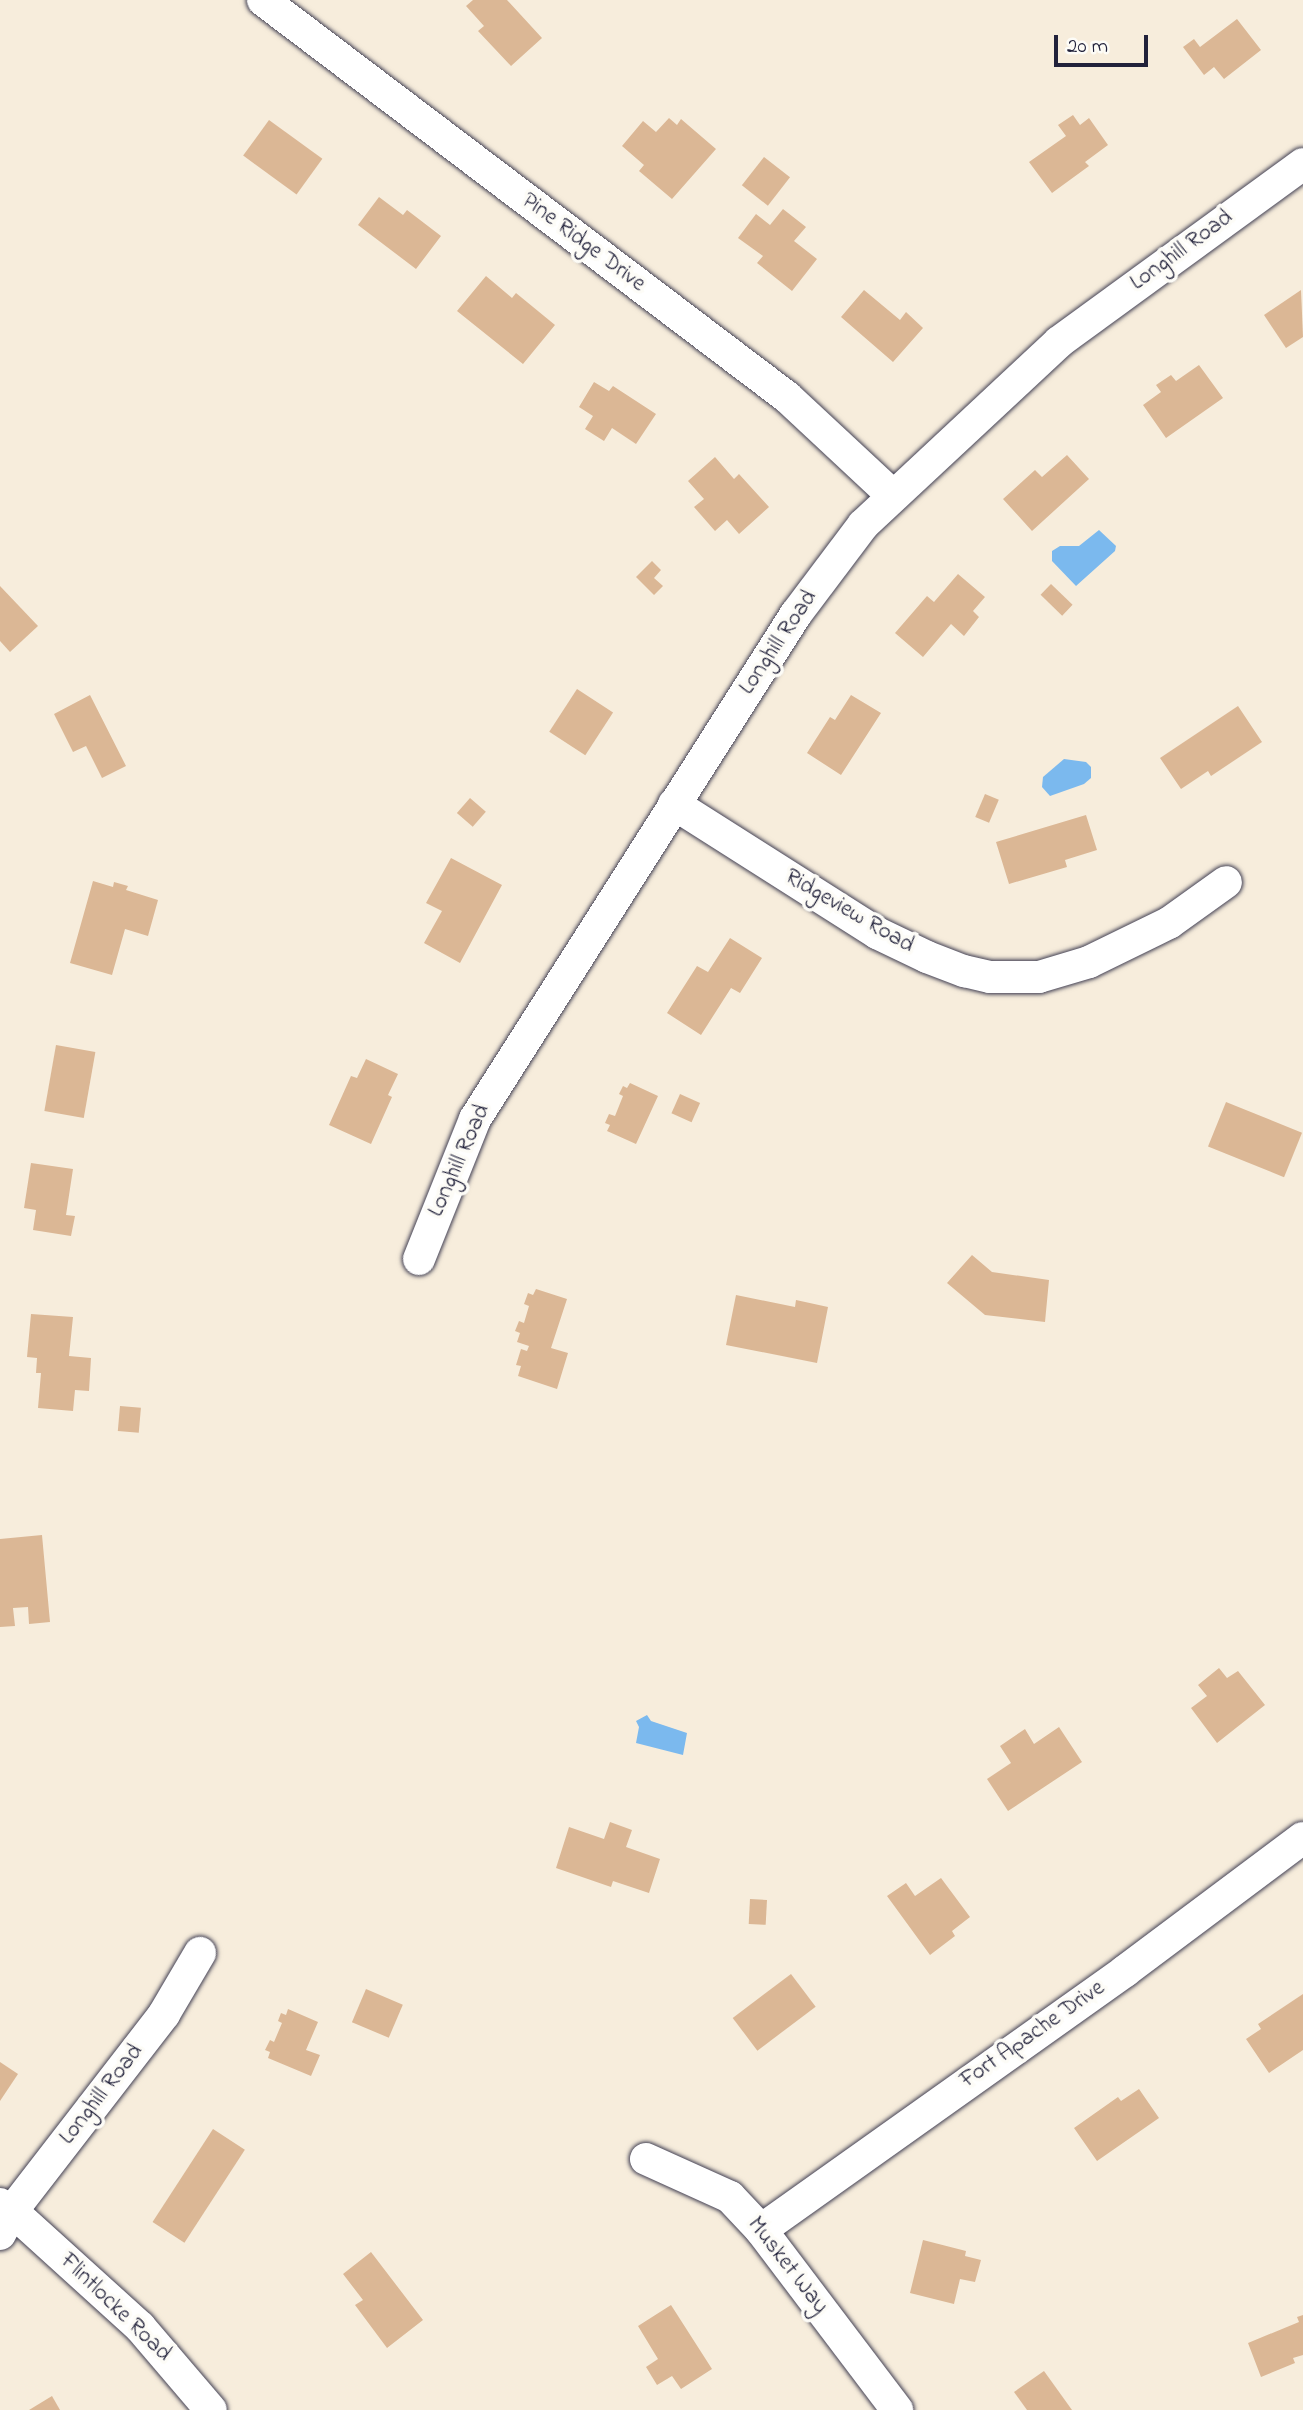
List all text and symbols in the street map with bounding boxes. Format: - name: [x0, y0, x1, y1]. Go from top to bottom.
- scale bar: [1058, 21, 1152, 65]
- text: 20 m: [1067, 32, 1108, 62]
- street label: Pine Ridge Drive: [516, 188, 650, 298]
- street label: Longhill Road: [1125, 205, 1239, 297]
- street label: Longhill Road: [734, 586, 824, 700]
- street label: Ridgeview Road: [779, 864, 919, 960]
- street label: Longhill Road: [423, 1101, 497, 1221]
- street label: Fort Apache Drive: [956, 1975, 1110, 2095]
- street label: Longhill Road: [54, 2039, 150, 2151]
- street label: Musket Way: [741, 2212, 833, 2320]
- street label: Flintlocke Road: [54, 2248, 176, 2368]

